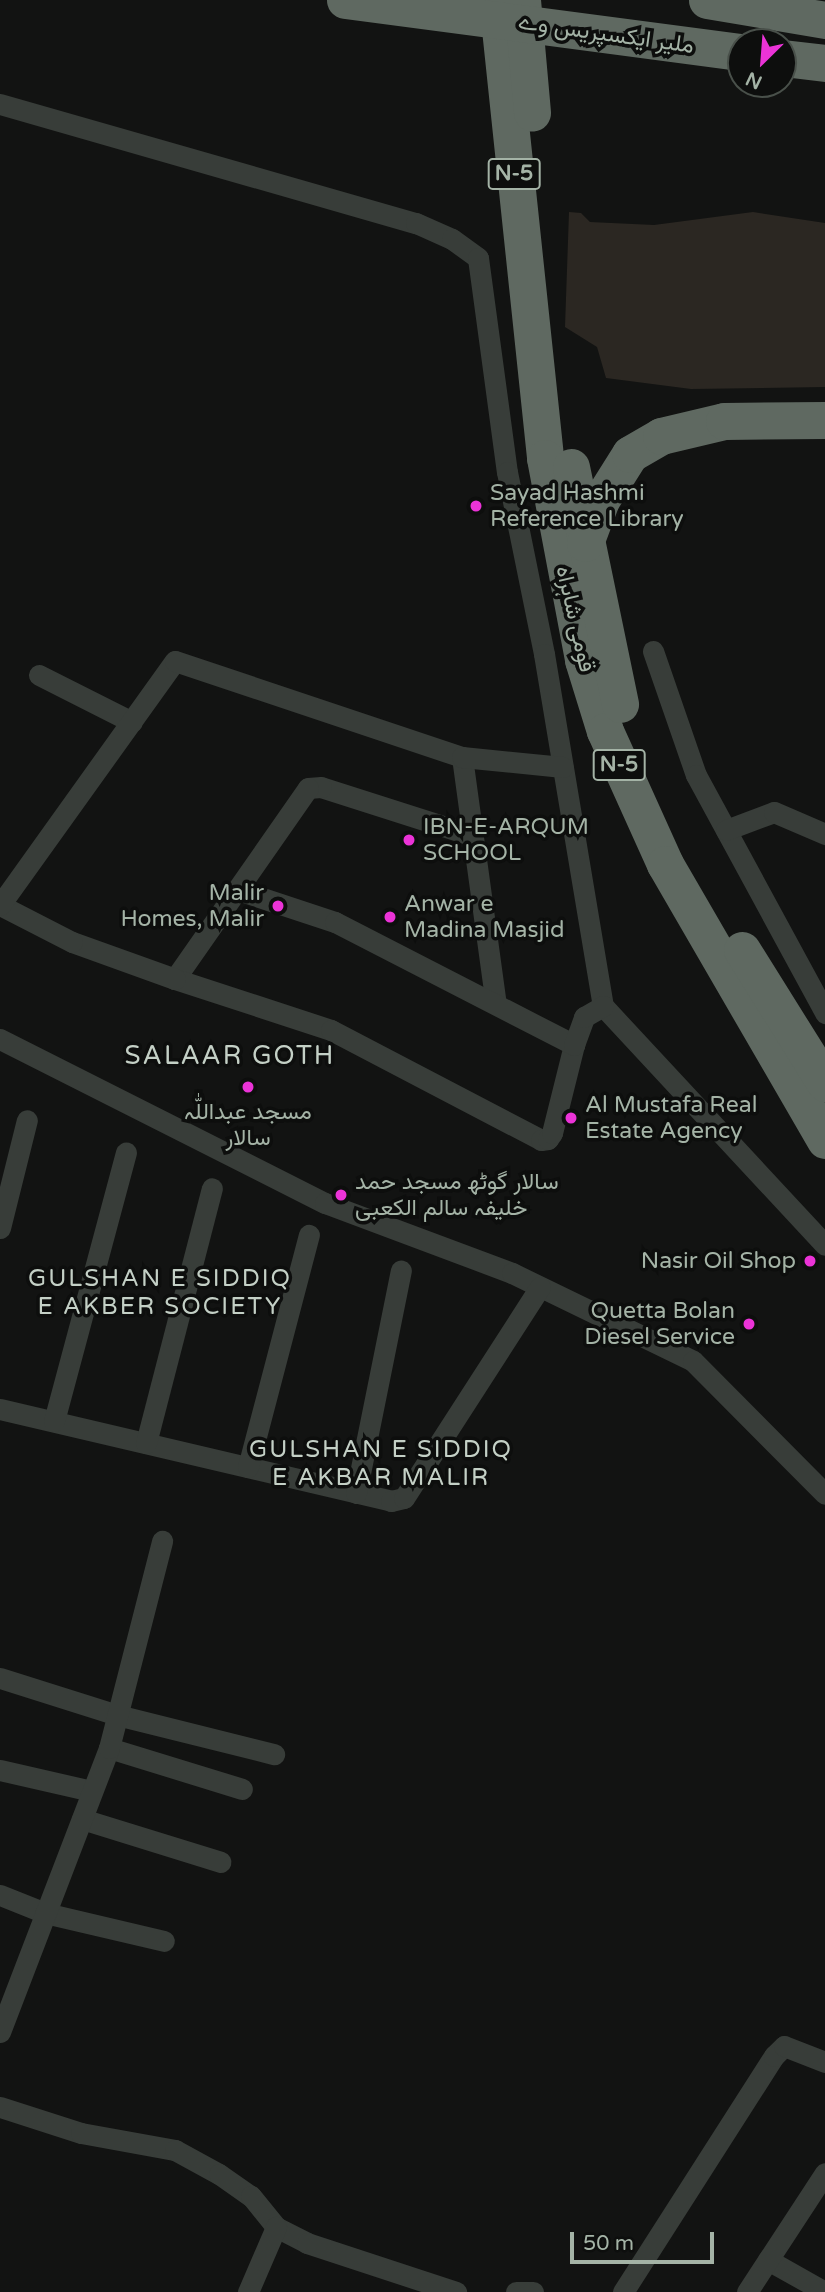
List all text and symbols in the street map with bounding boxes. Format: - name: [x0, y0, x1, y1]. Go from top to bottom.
- street label: ملیر ایکسپریس وے: [516, 8, 696, 60]
- north arrow: [727, 28, 797, 98]
- text: N: [742, 67, 766, 93]
- road number: N-5: [486, 156, 542, 192]
- place label: Sayad Hashmi Reference Library: [490, 479, 684, 533]
- marker: Sayad Hashmi Reference Library: [468, 498, 484, 514]
- street label: قومی شاہراہ: [549, 563, 601, 675]
- road number: N-5: [591, 748, 647, 782]
- place label: IBN-E-ARQUM SCHOOL: [423, 813, 589, 867]
- marker: IBN-E-ARQUM SCHOOL: [401, 832, 417, 848]
- place label: Malir Homes, Malir: [120, 879, 264, 933]
- place label: Anwar e Madina Masjid: [404, 890, 565, 944]
- marker: Malir Homes, Malir: [270, 898, 286, 914]
- marker: Anwar e Madina Masjid: [382, 909, 398, 925]
- district label: SALAAR GOTH: [126, 1040, 334, 1072]
- marker: مسجد عبداللّٰہ سالار: [240, 1079, 256, 1095]
- place label: Al Mustafa Real Estate Agency: [585, 1091, 757, 1145]
- place label: مسجد عبداللّٰہ سالار: [184, 1098, 312, 1152]
- marker: Al Mustafa Real Estate Agency: [563, 1110, 579, 1126]
- place label: سالار گوٹھ مسجد حمد خلیفہ سالم الکعبی: [355, 1168, 559, 1222]
- marker: سالار گوٹھ مسجد حمد خلیفہ سالم الکعبی: [333, 1187, 349, 1203]
- place label: Nasir Oil Shop: [641, 1247, 796, 1275]
- marker: Nasir Oil Shop: [802, 1253, 818, 1269]
- district label: GULSHAN E SIDDIQ E AKBER SOCIETY: [30, 1265, 290, 1321]
- place label: Quetta Bolan Diesel Service: [584, 1297, 735, 1351]
- marker: Quetta Bolan Diesel Service: [741, 1316, 757, 1332]
- district label: GULSHAN E SIDDIQ E AKBAR MALIR: [251, 1436, 511, 1492]
- scale bar: [573, 2218, 716, 2262]
- text: 50 m: [583, 2231, 634, 2256]

